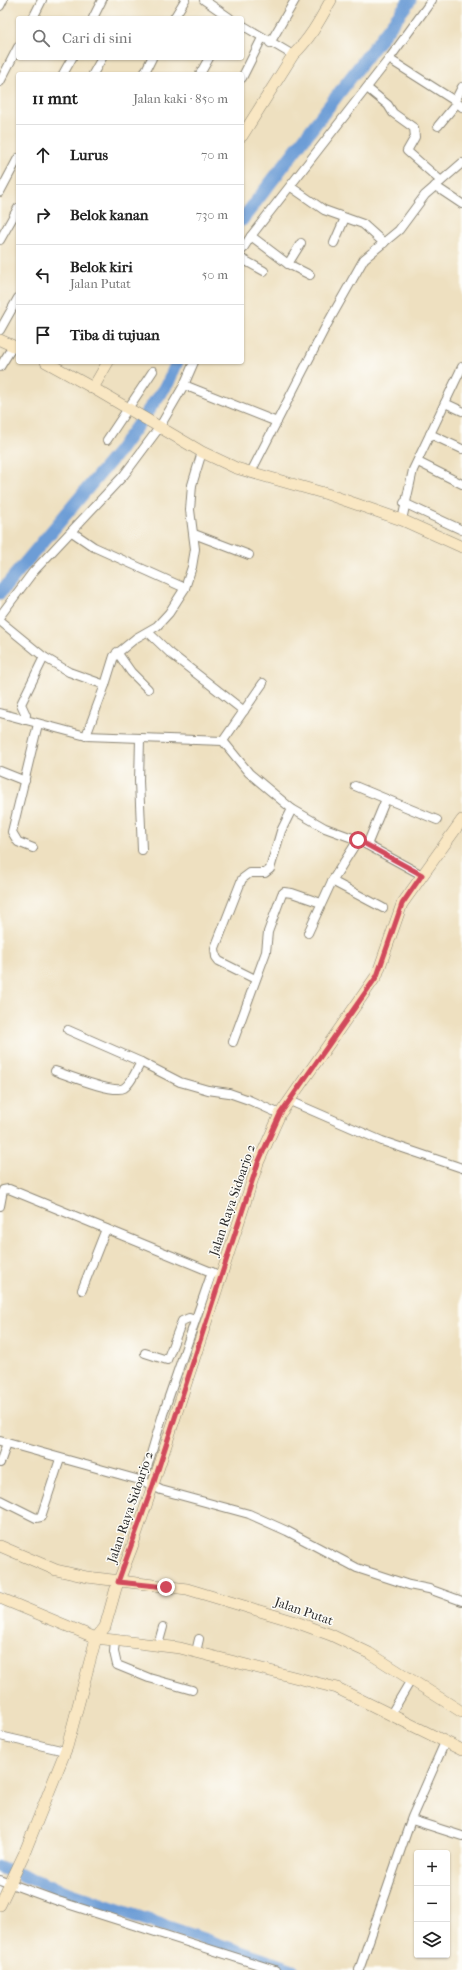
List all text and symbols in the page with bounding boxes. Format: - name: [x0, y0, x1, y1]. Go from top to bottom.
- search box: [16, 16, 244, 60]
- icon: search: [30, 27, 52, 49]
- text: Cari di sini: [62, 29, 132, 47]
- text: 11 mnt: [32, 88, 78, 108]
- text: Jalan kaki · 850 m: [133, 91, 228, 106]
- icon: ahead: [32, 144, 54, 166]
- text: Lurus: [70, 146, 108, 164]
- text: 70 m: [201, 147, 228, 162]
- icon: right: [32, 204, 54, 226]
- text: Belok kanan: [70, 206, 149, 224]
- text: 730 m: [196, 207, 228, 222]
- text: Belok kiri: [70, 258, 133, 276]
- icon: left: [32, 264, 54, 286]
- text: 50 m: [202, 267, 228, 282]
- text: Jalan Putat: [70, 276, 131, 291]
- icon: arrive: [32, 324, 54, 346]
- text: Tiba di tujuan: [70, 326, 160, 344]
- route start: [349, 831, 367, 849]
- street label: Jalan Raya Sidoarjo 2: [206, 1142, 258, 1259]
- street label: Jalan Raya Sidoarjo 2: [104, 1449, 156, 1566]
- route end: [157, 1578, 175, 1596]
- street label: Jalan Putat: [272, 1594, 336, 1628]
- map controls: [414, 1850, 450, 1958]
- button: +: [414, 1850, 450, 1886]
- button: −: [414, 1886, 450, 1922]
- button: layers: [414, 1922, 450, 1958]

